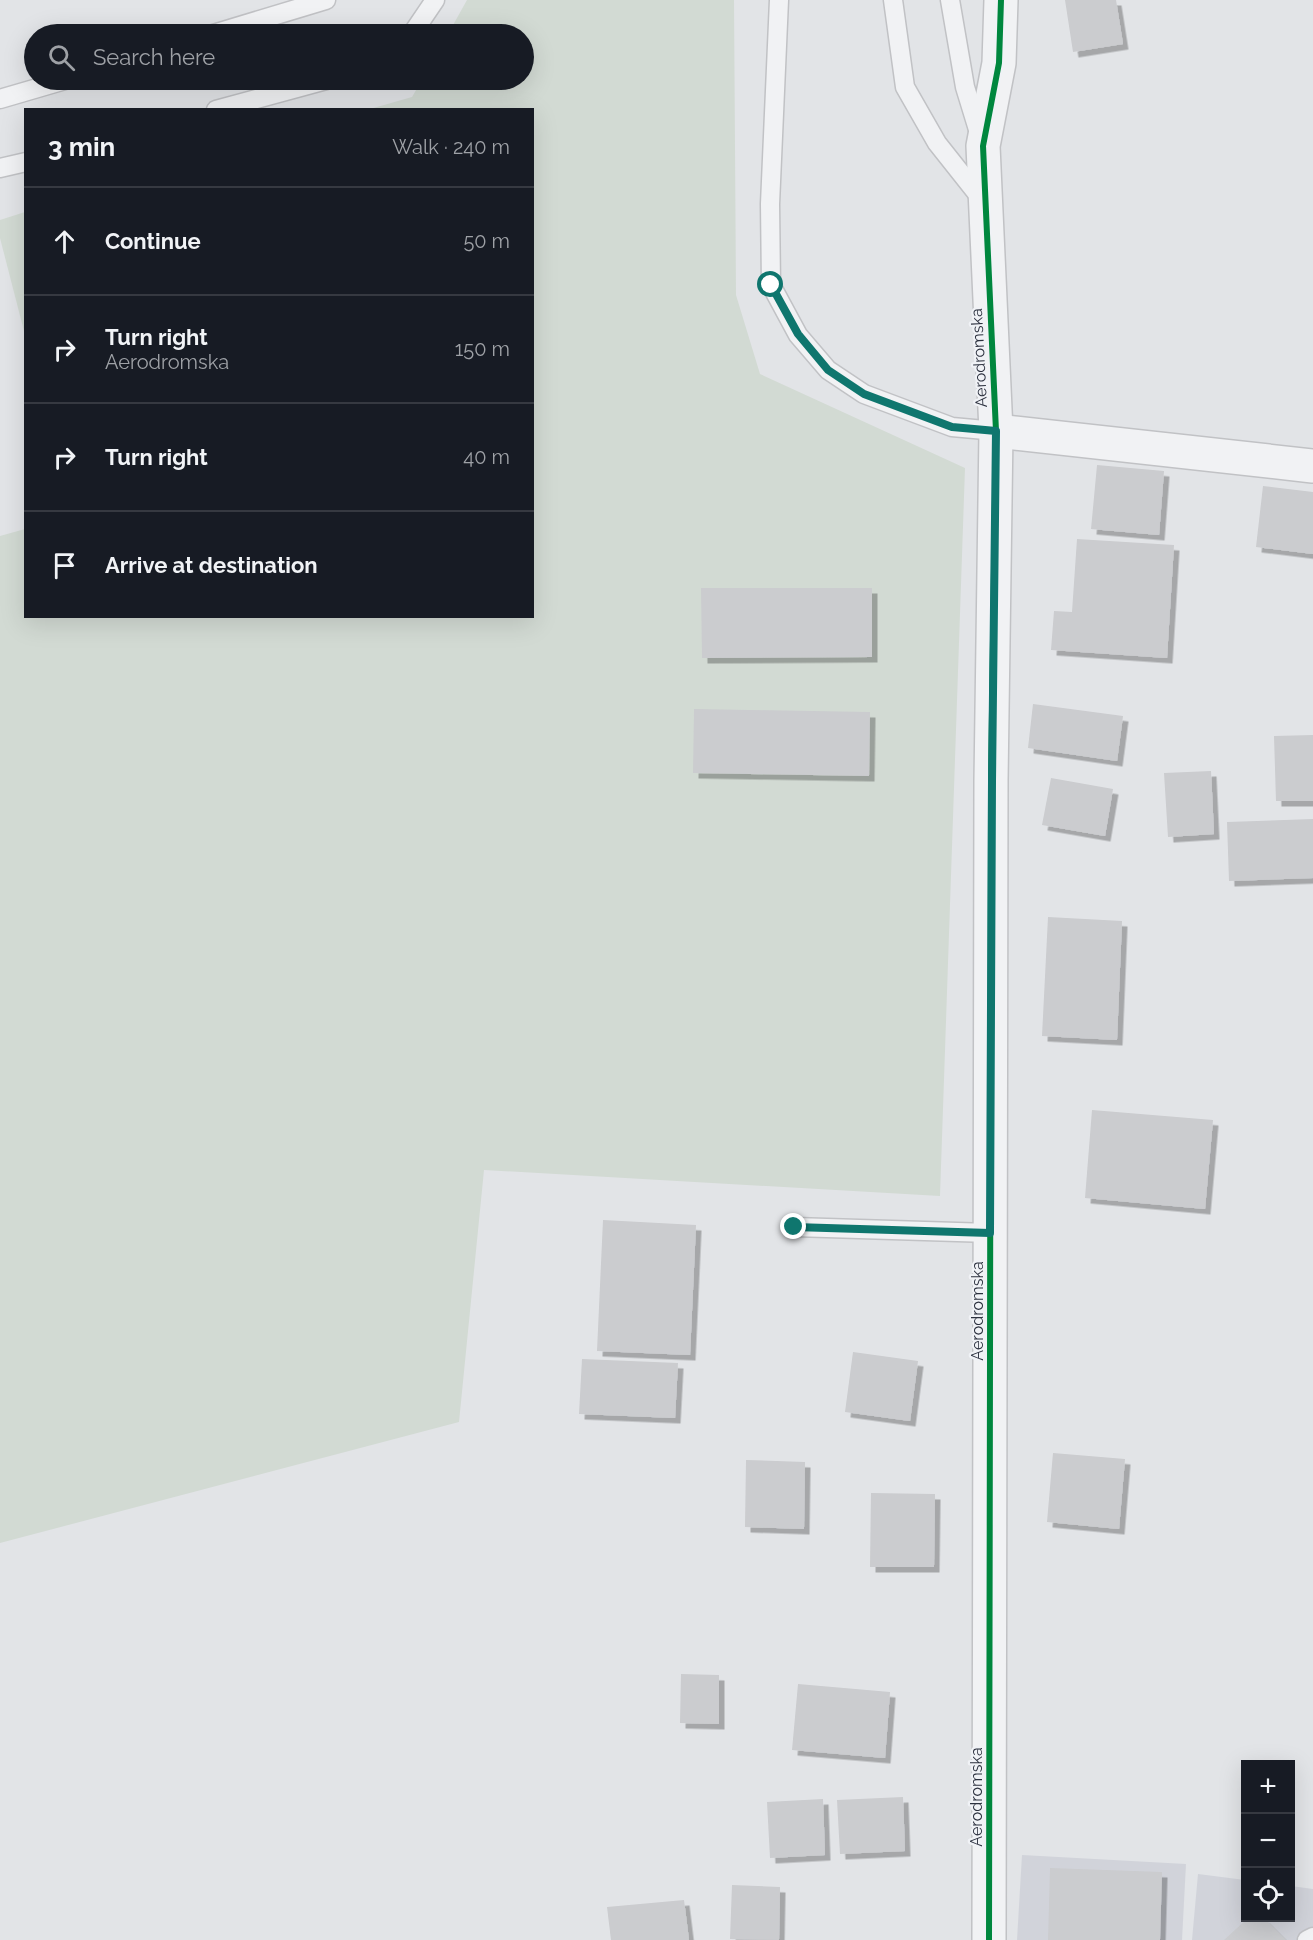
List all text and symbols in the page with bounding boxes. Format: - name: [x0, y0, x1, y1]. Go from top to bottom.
- search box: [24, 24, 534, 90]
- icon: search: [45, 41, 78, 74]
- text: Search here: [93, 44, 215, 70]
- text: 3 min: [48, 132, 115, 162]
- text: Walk · 240 m: [392, 135, 510, 159]
- icon: ahead: [48, 225, 81, 258]
- text: Continue: [105, 228, 201, 254]
- text: 50 m: [463, 229, 510, 253]
- route start: [757, 271, 783, 297]
- street label: Aerodromska: [967, 308, 991, 408]
- text: Turn right: [105, 324, 208, 350]
- icon: right: [48, 333, 81, 366]
- text: 150 m: [455, 337, 510, 361]
- text: Aerodromska: [105, 350, 229, 374]
- icon: right: [48, 441, 81, 474]
- text: Turn right: [105, 444, 208, 470]
- text: 40 m: [463, 445, 510, 469]
- icon: arrive: [48, 549, 81, 582]
- text: Arrive at destination: [105, 552, 318, 578]
- route end: [780, 1213, 806, 1239]
- street label: Aerodromska: [968, 1261, 987, 1361]
- street label: Aerodromska: [967, 1747, 986, 1847]
- map controls: [1241, 1760, 1295, 1922]
- button: +: [1241, 1760, 1295, 1814]
- button: −: [1241, 1814, 1295, 1868]
- button: locate: [1241, 1868, 1295, 1922]

